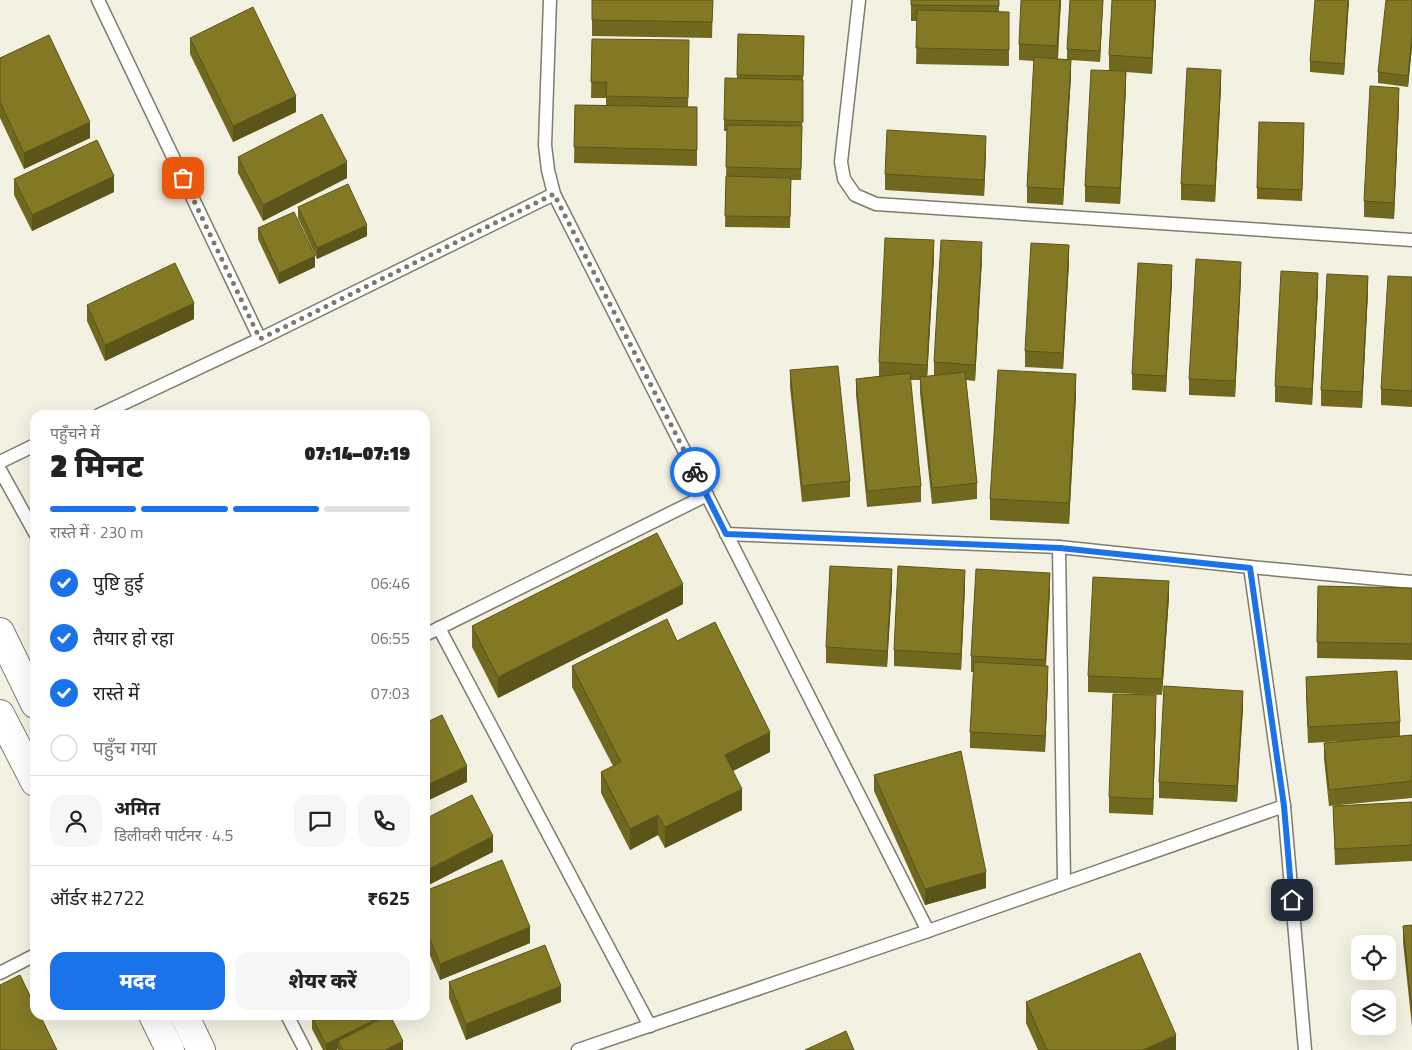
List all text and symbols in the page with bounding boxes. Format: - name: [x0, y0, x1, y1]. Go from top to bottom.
- pin: [162, 157, 204, 199]
- icon: bag: [169, 164, 197, 192]
- text: पहुँचने में: [50, 421, 100, 445]
- text: 07:14–07:19: [305, 438, 410, 467]
- text: 2 मिनट: [50, 441, 143, 489]
- courier: [670, 447, 720, 497]
- icon: bike: [681, 458, 709, 486]
- text: रास्ते में · 230 m: [50, 520, 143, 544]
- text: पुष्टि हुई: [93, 568, 143, 597]
- icon: check: [50, 569, 78, 597]
- text: 06:46: [371, 571, 410, 595]
- text: तैयार हो रहा: [93, 623, 174, 652]
- icon: check: [50, 624, 78, 652]
- text: 06:55: [371, 626, 410, 650]
- text: रास्ते में: [93, 678, 139, 707]
- icon: check: [50, 679, 78, 707]
- text: 07:03: [371, 681, 410, 705]
- text: पहुँच गया: [93, 733, 157, 762]
- text: अमित: [114, 793, 160, 822]
- button: person: [50, 795, 102, 847]
- button: chat: [294, 795, 346, 847]
- button: phone: [358, 795, 410, 847]
- text: डिलीवरी पार्टनर · 4.5: [114, 823, 233, 847]
- pin: [1271, 879, 1313, 921]
- text: ऑर्डर #2722: [50, 883, 145, 912]
- text: ₹625: [367, 883, 410, 912]
- icon: home: [1278, 886, 1306, 914]
- map controls: [1351, 935, 1396, 1035]
- button: locate: [1351, 935, 1396, 980]
- button: मदद: [50, 952, 225, 1010]
- button: शेयर करें: [235, 952, 410, 1010]
- button: layers: [1351, 990, 1396, 1035]

